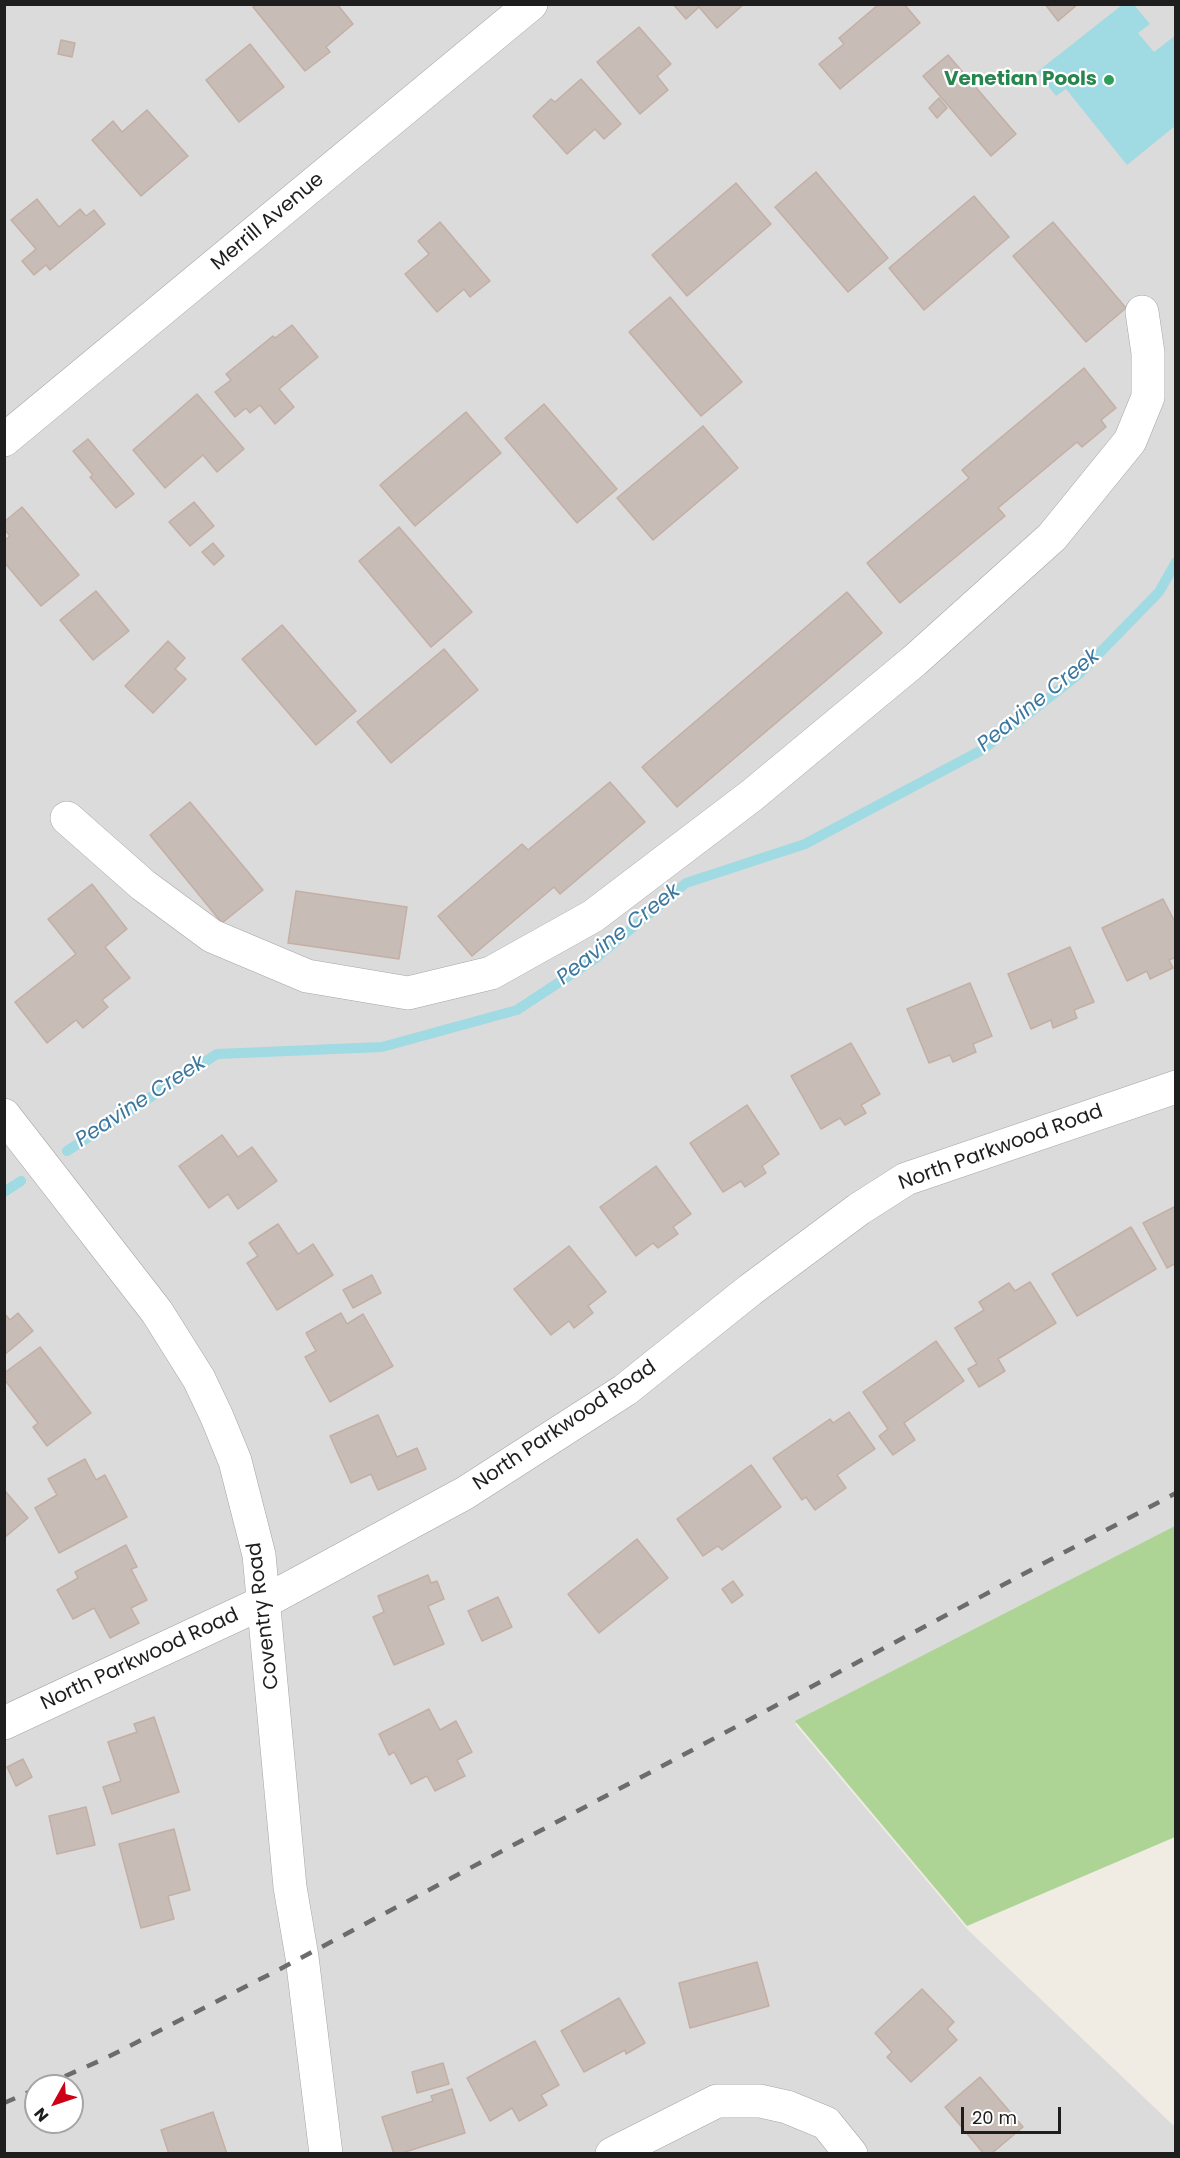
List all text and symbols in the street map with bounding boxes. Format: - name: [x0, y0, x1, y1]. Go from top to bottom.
- place label: Venetian Pools: [944, 68, 1097, 92]
- marker: Venetian Pools: [1102, 73, 1116, 87]
- street label: Merrill Avenue: [207, 168, 329, 276]
- water label: Peavine Creek: [973, 644, 1105, 758]
- water label: Peavine Creek: [552, 879, 686, 991]
- water label: Peavine Creek: [71, 1051, 211, 1153]
- street label: North Parkwood Road: [896, 1100, 1106, 1196]
- street label: North Parkwood Road: [469, 1356, 661, 1496]
- street label: Coventry Road: [243, 1541, 285, 1691]
- street label: North Parkwood Road: [37, 1604, 243, 1716]
- north arrow: [24, 2074, 84, 2134]
- scale bar: [964, 2095, 1064, 2133]
- text: N: [29, 2103, 54, 2127]
- text: 20 m: [972, 2105, 1017, 2130]

